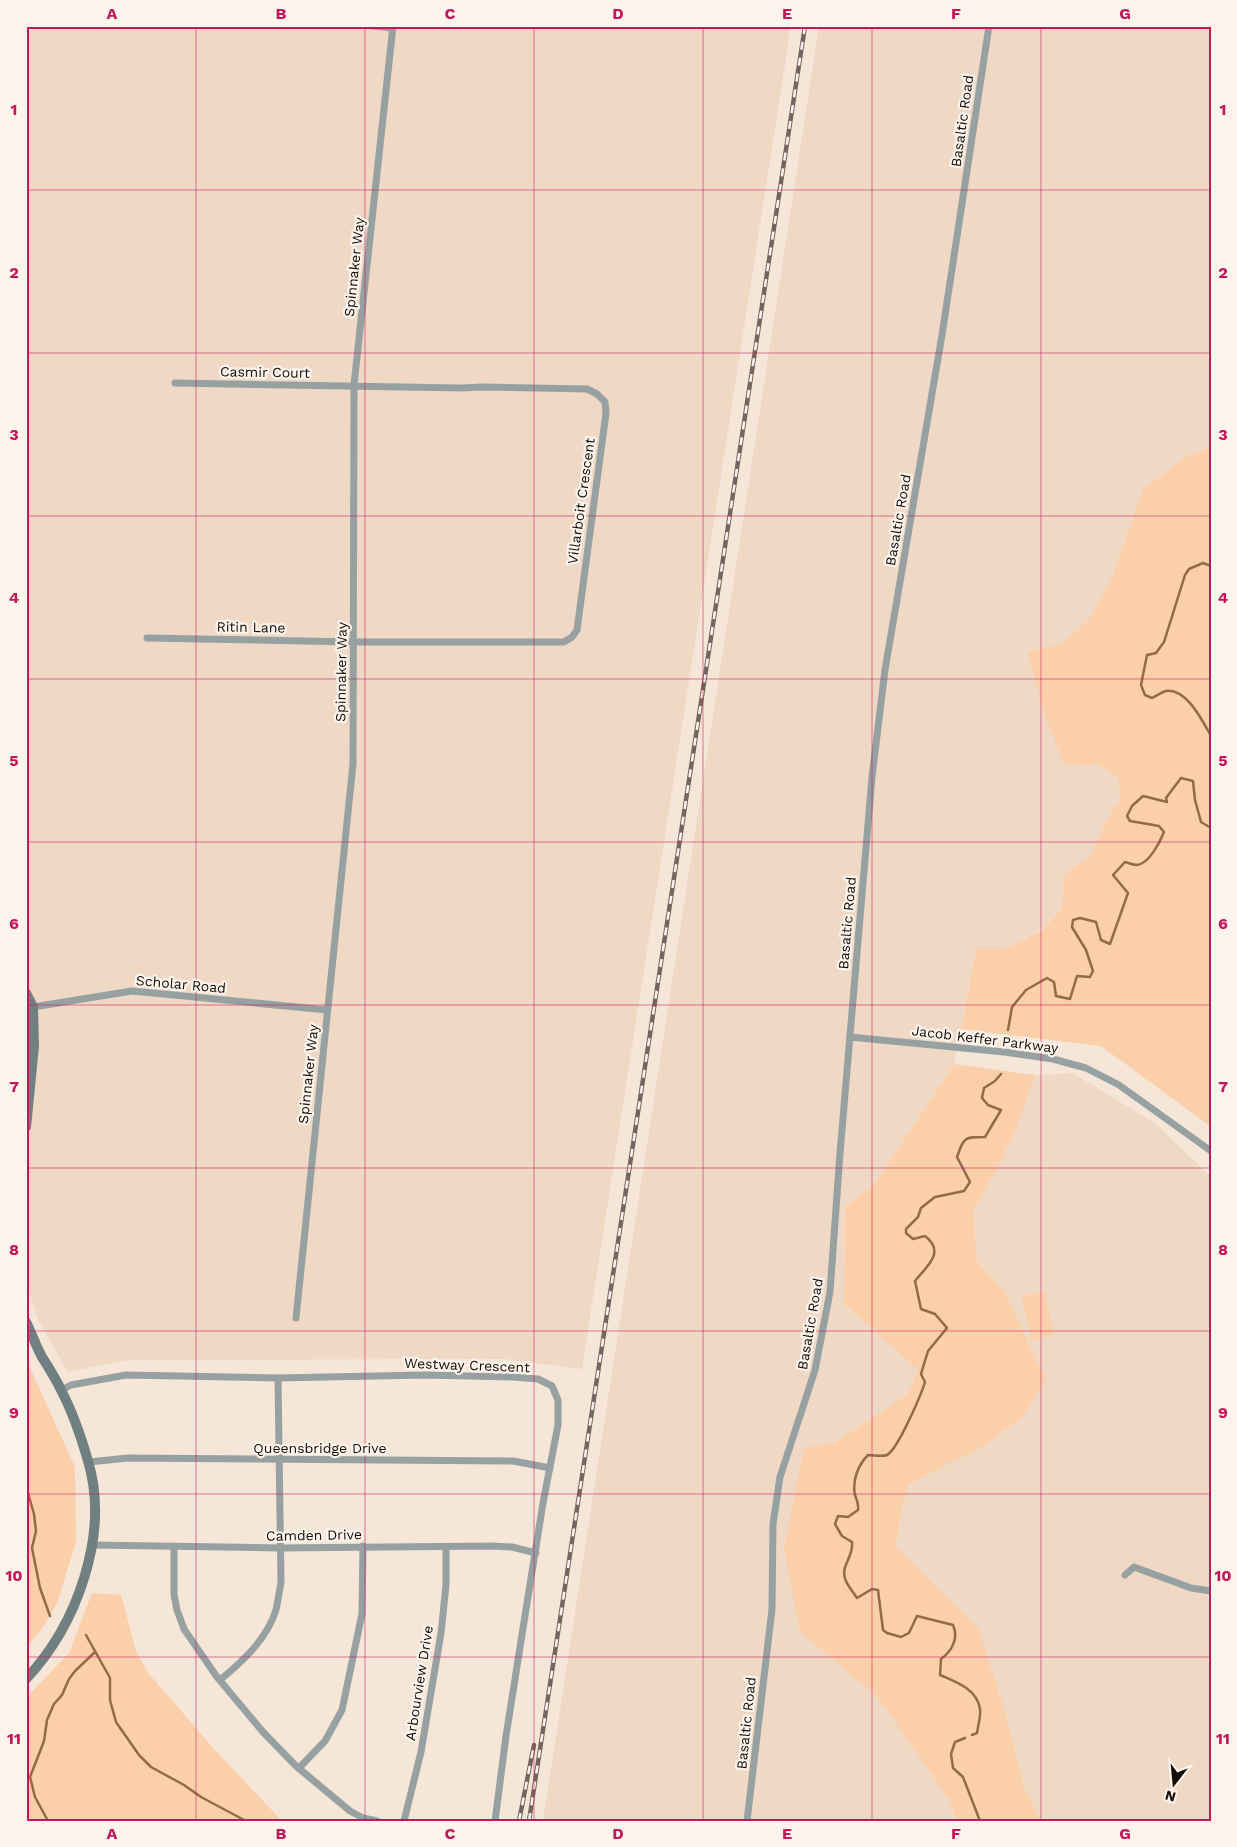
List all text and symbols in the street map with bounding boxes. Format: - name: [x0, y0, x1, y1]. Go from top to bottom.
- text: A: [107, 4, 118, 23]
- text: B: [276, 4, 287, 23]
- text: C: [445, 4, 456, 23]
- text: D: [612, 4, 624, 23]
- text: E: [782, 4, 792, 23]
- text: F: [951, 4, 961, 23]
- text: G: [1119, 4, 1131, 23]
- street label: Basaltic Road: [948, 74, 976, 168]
- text: 1: [11, 100, 17, 119]
- text: 1: [1220, 100, 1226, 119]
- street label: Spinnaker Way: [341, 216, 367, 318]
- text: 2: [9, 263, 19, 282]
- text: 2: [1218, 263, 1228, 282]
- street label: Casmir Court: [220, 363, 310, 381]
- text: 3: [9, 425, 19, 444]
- text: 3: [1218, 425, 1228, 444]
- street label: Villarboit Crescent: [564, 437, 598, 565]
- street label: Basaltic Road: [882, 473, 914, 567]
- text: 4: [9, 588, 19, 607]
- text: 4: [1218, 588, 1228, 607]
- street label: Ritin Lane: [216, 618, 286, 636]
- street label: Spinnaker Way: [332, 621, 350, 722]
- text: 5: [9, 751, 19, 770]
- text: 5: [1218, 751, 1228, 770]
- street label: Basaltic Road: [835, 876, 859, 970]
- text: 6: [9, 914, 19, 933]
- text: 6: [1218, 914, 1228, 933]
- street label: Scholar Road: [135, 972, 227, 996]
- street label: Jacob Keffer Parkway: [911, 1022, 1060, 1056]
- street label: Spinnaker Way: [295, 1023, 321, 1125]
- text: 7: [9, 1077, 19, 1096]
- text: 7: [1218, 1077, 1228, 1096]
- text: 8: [9, 1240, 19, 1259]
- text: 8: [1218, 1240, 1228, 1259]
- street label: Basaltic Road: [794, 1277, 826, 1371]
- street label: Westway Crescent: [404, 1355, 530, 1375]
- text: 9: [9, 1403, 19, 1422]
- text: 9: [1218, 1403, 1228, 1422]
- street label: Queensbridge Drive: [253, 1440, 387, 1456]
- street label: Camden Drive: [266, 1526, 362, 1544]
- text: 10: [5, 1566, 23, 1585]
- text: 10: [1214, 1566, 1232, 1585]
- street label: Arbourview Drive: [402, 1624, 436, 1742]
- street label: Basaltic Road: [733, 1676, 759, 1770]
- text: 11: [7, 1729, 21, 1748]
- text: 11: [1216, 1729, 1230, 1748]
- north arrow: [1150, 1760, 1200, 1810]
- text: N: [1163, 1787, 1178, 1806]
- text: A: [107, 1824, 118, 1843]
- text: B: [276, 1824, 287, 1843]
- text: C: [445, 1824, 456, 1843]
- text: D: [612, 1824, 624, 1843]
- text: E: [782, 1824, 792, 1843]
- text: F: [951, 1824, 961, 1843]
- text: G: [1119, 1824, 1131, 1843]

